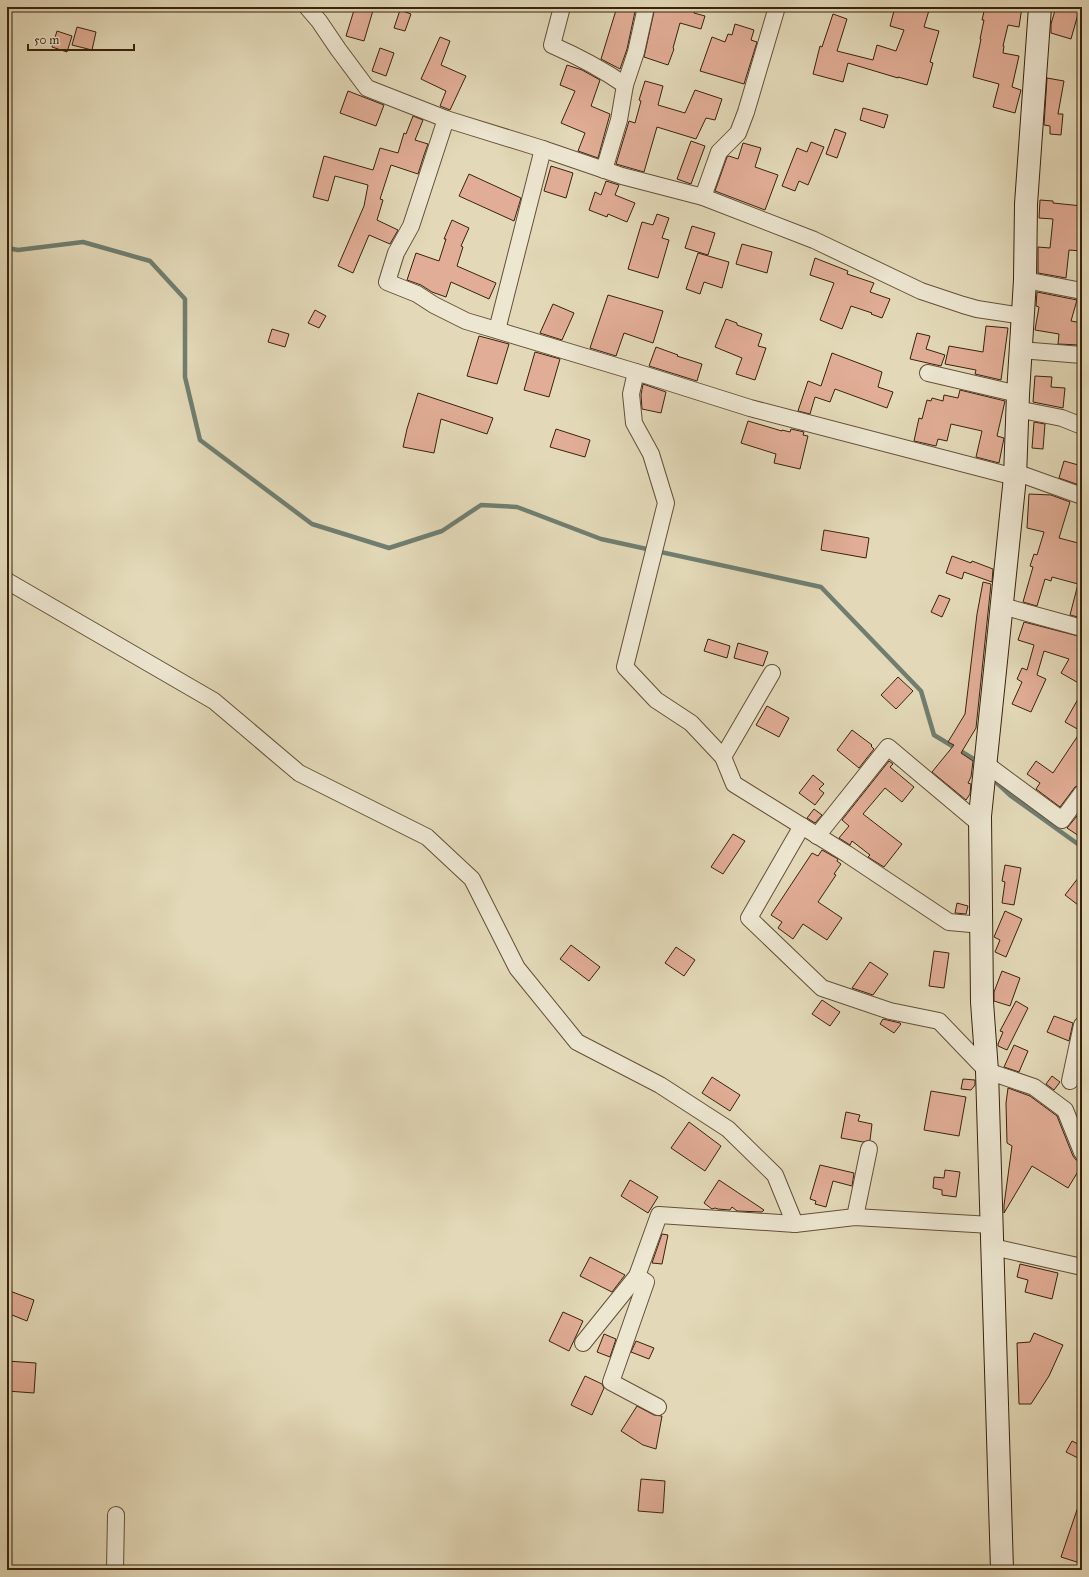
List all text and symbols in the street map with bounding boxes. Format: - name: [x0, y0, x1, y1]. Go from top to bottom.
- scale bar: [28, 26, 134, 52]
- text: 50 m: [34, 33, 59, 47]

